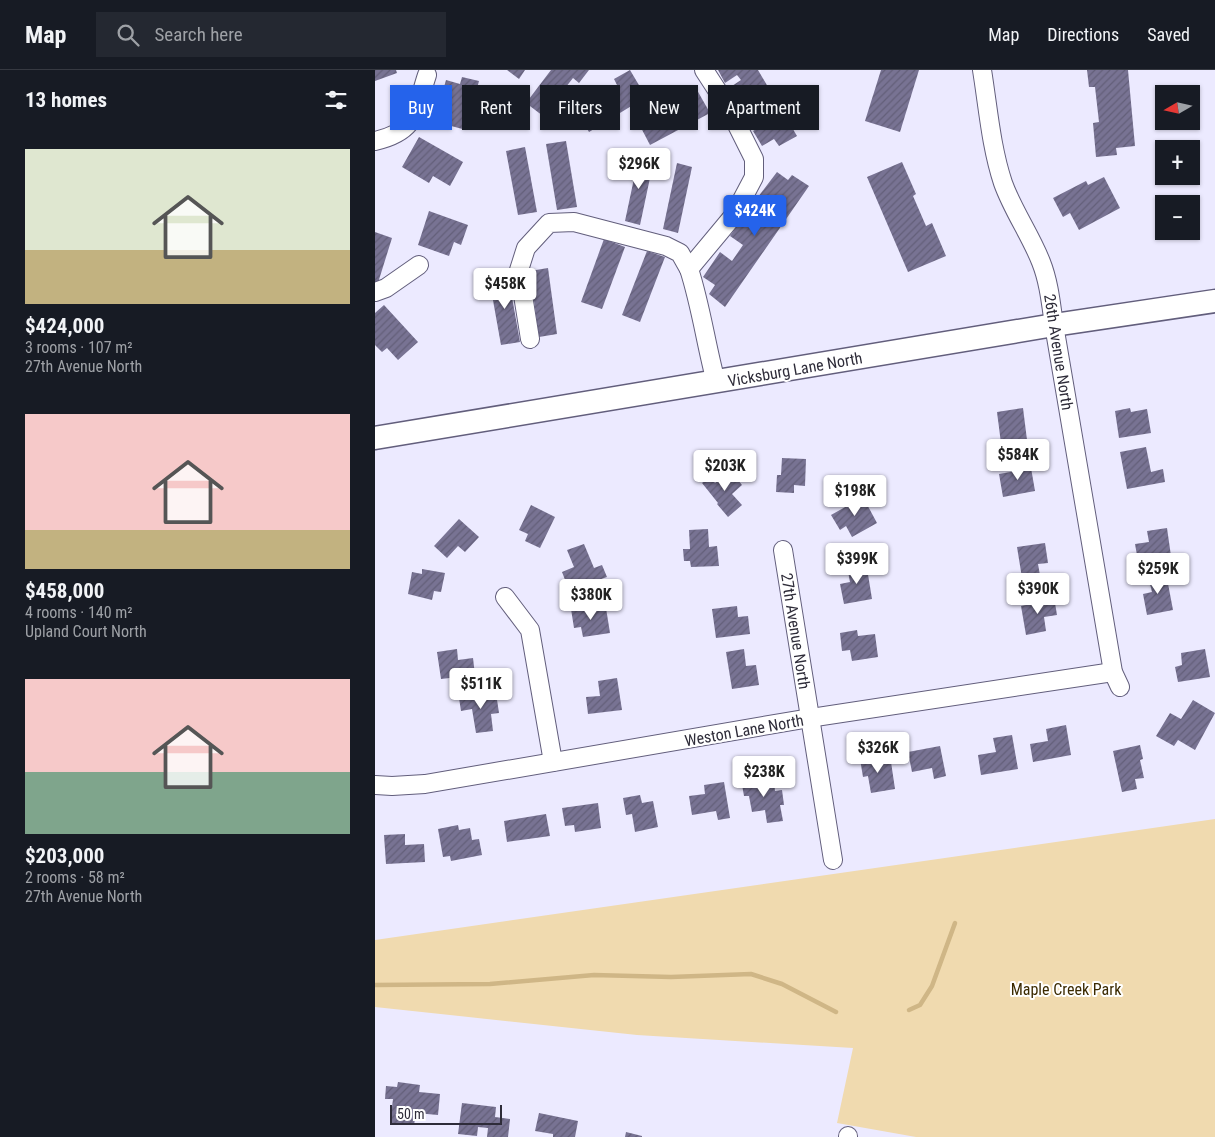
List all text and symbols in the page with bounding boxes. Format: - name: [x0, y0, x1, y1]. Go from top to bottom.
- search box: [96, 12, 446, 57]
- text: Map: [25, 21, 66, 49]
- icon: search: [114, 21, 142, 49]
- text: Search here: [154, 23, 243, 46]
- text: Map: [988, 24, 1019, 45]
- text: Directions: [1047, 24, 1119, 45]
- text: Saved: [1147, 24, 1190, 45]
- chip: Buy: [390, 85, 452, 130]
- chip: Rent: [462, 85, 530, 130]
- chip: Filters: [540, 85, 620, 130]
- chip: New: [630, 85, 698, 130]
- chip: Apartment: [708, 85, 819, 130]
- north arrow: [1155, 85, 1200, 130]
- map controls: [1155, 85, 1200, 240]
- icon: filters: [322, 86, 350, 114]
- text: 13 homes: [25, 88, 107, 112]
- button: +: [1155, 140, 1200, 185]
- pin: $296K: [604, 148, 674, 190]
- text: $296K: [618, 154, 660, 173]
- icon: home: [143, 182, 233, 272]
- pin: $424K: [720, 194, 790, 237]
- button: −: [1155, 195, 1200, 240]
- text: $424K: [734, 201, 776, 220]
- pin: $458K: [470, 268, 540, 310]
- text: $458K: [484, 274, 526, 293]
- street label: 26th Avenue North: [1040, 293, 1077, 412]
- text: $424,000: [25, 314, 104, 338]
- text: 3 rooms · 107 m²: [25, 338, 133, 357]
- street label: Vicksburg Lane North: [726, 348, 864, 391]
- text: 27th Avenue North: [25, 357, 142, 376]
- pin: $584K: [983, 438, 1053, 481]
- text: $584K: [997, 445, 1039, 464]
- icon: home: [143, 447, 233, 537]
- pin: $203K: [690, 450, 760, 492]
- text: $203K: [704, 456, 746, 475]
- pin: $198K: [820, 474, 890, 517]
- text: $198K: [834, 481, 876, 500]
- pin: $399K: [822, 542, 892, 585]
- text: $399K: [836, 549, 878, 568]
- pin: $259K: [1123, 552, 1193, 595]
- text: $259K: [1137, 559, 1179, 578]
- street label: 27th Avenue North: [777, 572, 814, 691]
- pin: $390K: [1003, 572, 1073, 615]
- pin: $380K: [556, 578, 626, 621]
- text: $458,000: [25, 579, 104, 603]
- text: $390K: [1017, 579, 1059, 598]
- text: $380K: [570, 585, 612, 604]
- text: 4 rooms · 140 m²: [25, 603, 133, 622]
- text: Upland Court North: [25, 622, 147, 641]
- pin: $511K: [446, 668, 516, 710]
- text: $511K: [460, 674, 502, 693]
- street label: Weston Lane North: [683, 711, 805, 750]
- icon: home: [143, 712, 233, 802]
- pin: $326K: [843, 732, 913, 774]
- text: $326K: [857, 738, 899, 757]
- pin: $238K: [729, 756, 799, 798]
- text: $238K: [743, 762, 785, 781]
- text: $203,000: [25, 844, 104, 868]
- text: 2 rooms · 58 m²: [25, 868, 125, 887]
- text: 27th Avenue North: [25, 887, 142, 906]
- park label: Maple Creek Park: [1011, 980, 1122, 999]
- scale bar: [390, 1102, 503, 1125]
- text: 50 m: [397, 1106, 425, 1122]

